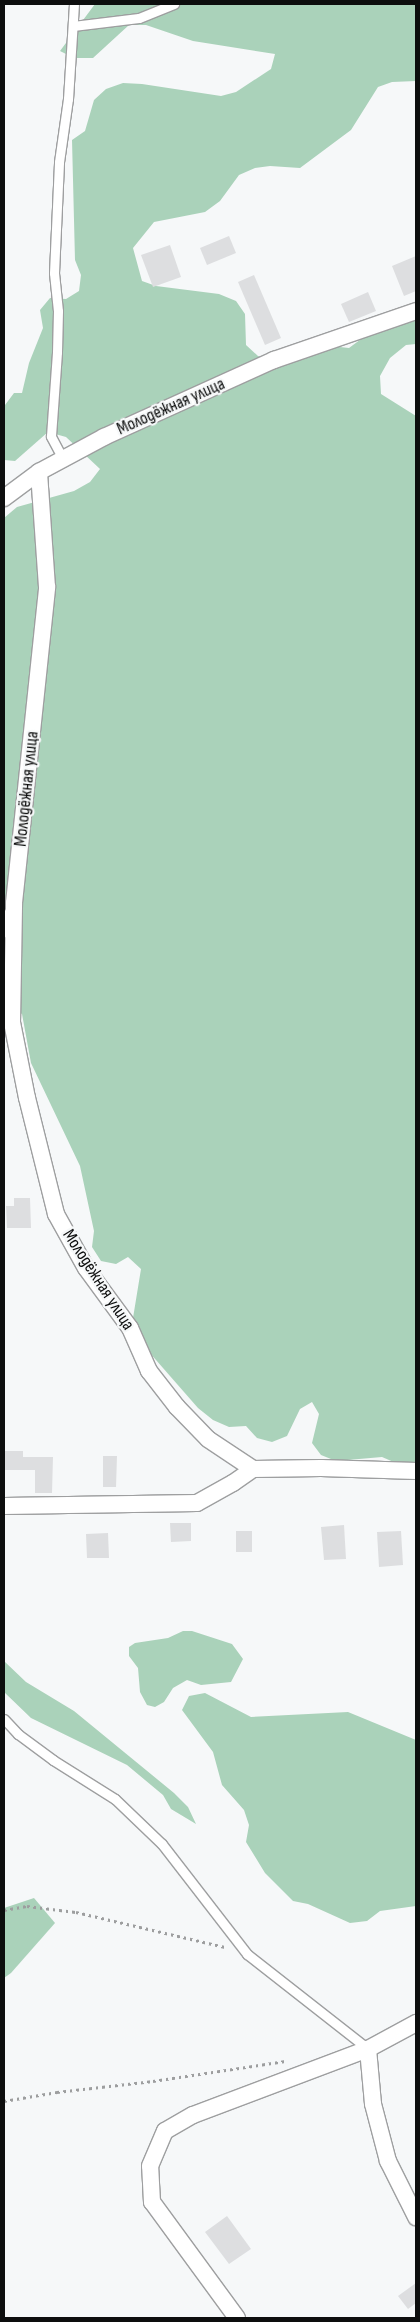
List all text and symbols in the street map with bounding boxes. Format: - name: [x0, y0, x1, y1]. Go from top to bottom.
- street label: Молодёжная улица: [114, 374, 228, 440]
- street label: Молодёжная улица: [10, 730, 44, 848]
- street label: Молодёжная улица: [57, 1226, 139, 1334]

